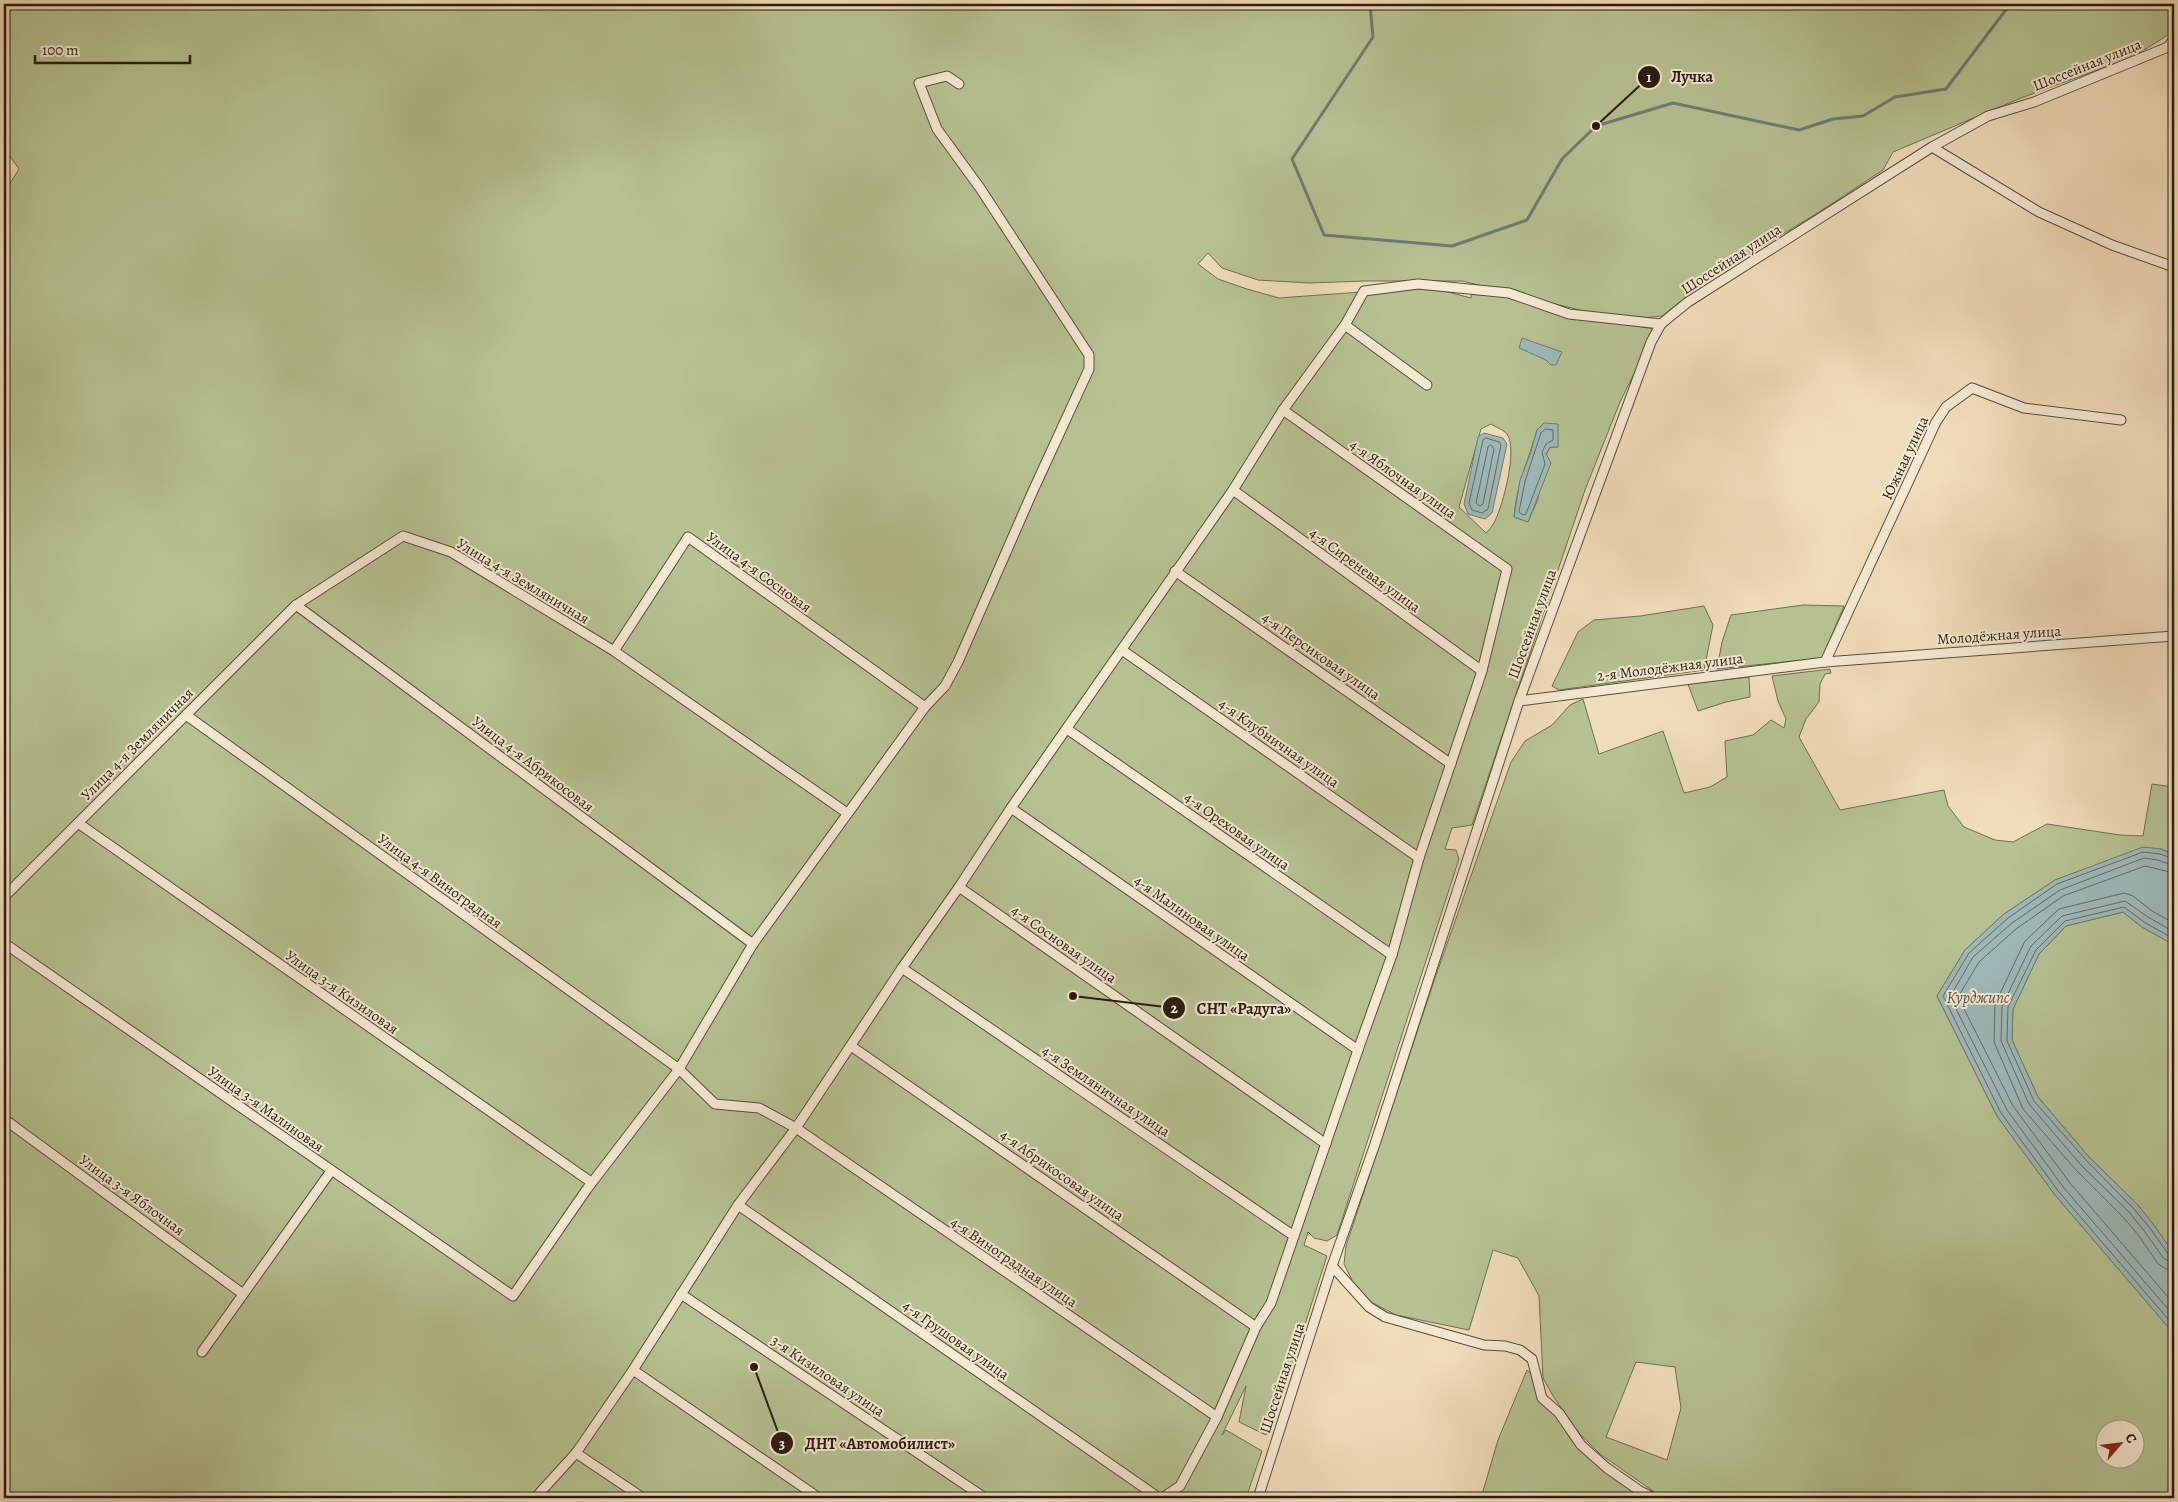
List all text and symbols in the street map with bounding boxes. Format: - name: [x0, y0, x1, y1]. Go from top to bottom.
- scale bar: [35, 32, 190, 64]
- street label: Шоссейная улица: [2030, 34, 2144, 96]
- text: 100 m: [42, 40, 79, 60]
- callout: Лучка: [1636, 61, 1723, 92]
- text: Лучка: [1671, 66, 1713, 88]
- text: 1: [1646, 67, 1652, 87]
- street label: Шоссейная улица: [1677, 219, 1785, 299]
- street label: Южная улица: [1877, 413, 1933, 503]
- street label: 4-я Яблочная улица: [1346, 435, 1460, 523]
- street label: 4-я Сиреневая улица: [1305, 523, 1425, 617]
- street label: Улица 4-я Сосновая: [702, 527, 816, 617]
- street label: Улица 4-я Земляничная: [453, 533, 593, 629]
- street label: Шоссейная улица: [1503, 566, 1561, 682]
- street label: 4-я Персиковая улица: [1258, 608, 1384, 705]
- street label: Молодёжная улица: [1936, 621, 2062, 649]
- street label: 2-я Молодёжная улица: [1596, 648, 1744, 686]
- street label: Улица 4-я Земляничная: [76, 683, 198, 805]
- street label: 4-я Клубничная улица: [1215, 694, 1343, 792]
- street label: Улица 4-я Абрикосовая: [468, 711, 598, 817]
- street label: 4-я Ореховая улица: [1180, 787, 1294, 875]
- street label: Улица 4-я Виноградная: [373, 829, 507, 933]
- street label: 4-я Малиновая улица: [1130, 871, 1254, 966]
- street label: 4-я Сосновая улица: [1007, 900, 1121, 988]
- street label: Улица 3-я Кизиловая: [281, 945, 403, 1039]
- water label: Курджипс: [1947, 987, 2010, 1009]
- callout: СНТ «Радуга»: [1162, 993, 1302, 1024]
- text: 2: [1170, 998, 1178, 1018]
- text: СНТ «Радуга»: [1197, 998, 1291, 1020]
- street label: 4-я Земляничная улица: [1038, 1041, 1174, 1141]
- street label: Улица 3-я Малиновая: [204, 1061, 328, 1157]
- street label: 4-я Абрикосовая улица: [996, 1125, 1128, 1225]
- street label: Улица 3-я Яблочная: [75, 1150, 189, 1240]
- street label: 4-я Виноградная улица: [947, 1212, 1081, 1312]
- street label: 4-я Грушовая улица: [899, 1296, 1013, 1384]
- street label: Шоссейная улица: [1255, 1320, 1309, 1436]
- street label: 3-я Кизиловая улица: [767, 1331, 889, 1422]
- north arrow: [2096, 1420, 2146, 1470]
- callout: ДНТ «Автомобилист»: [770, 1428, 965, 1459]
- text: С: [2121, 1430, 2142, 1447]
- text: ДНТ «Автомобилист»: [805, 1433, 955, 1455]
- text: 3: [779, 1434, 785, 1454]

